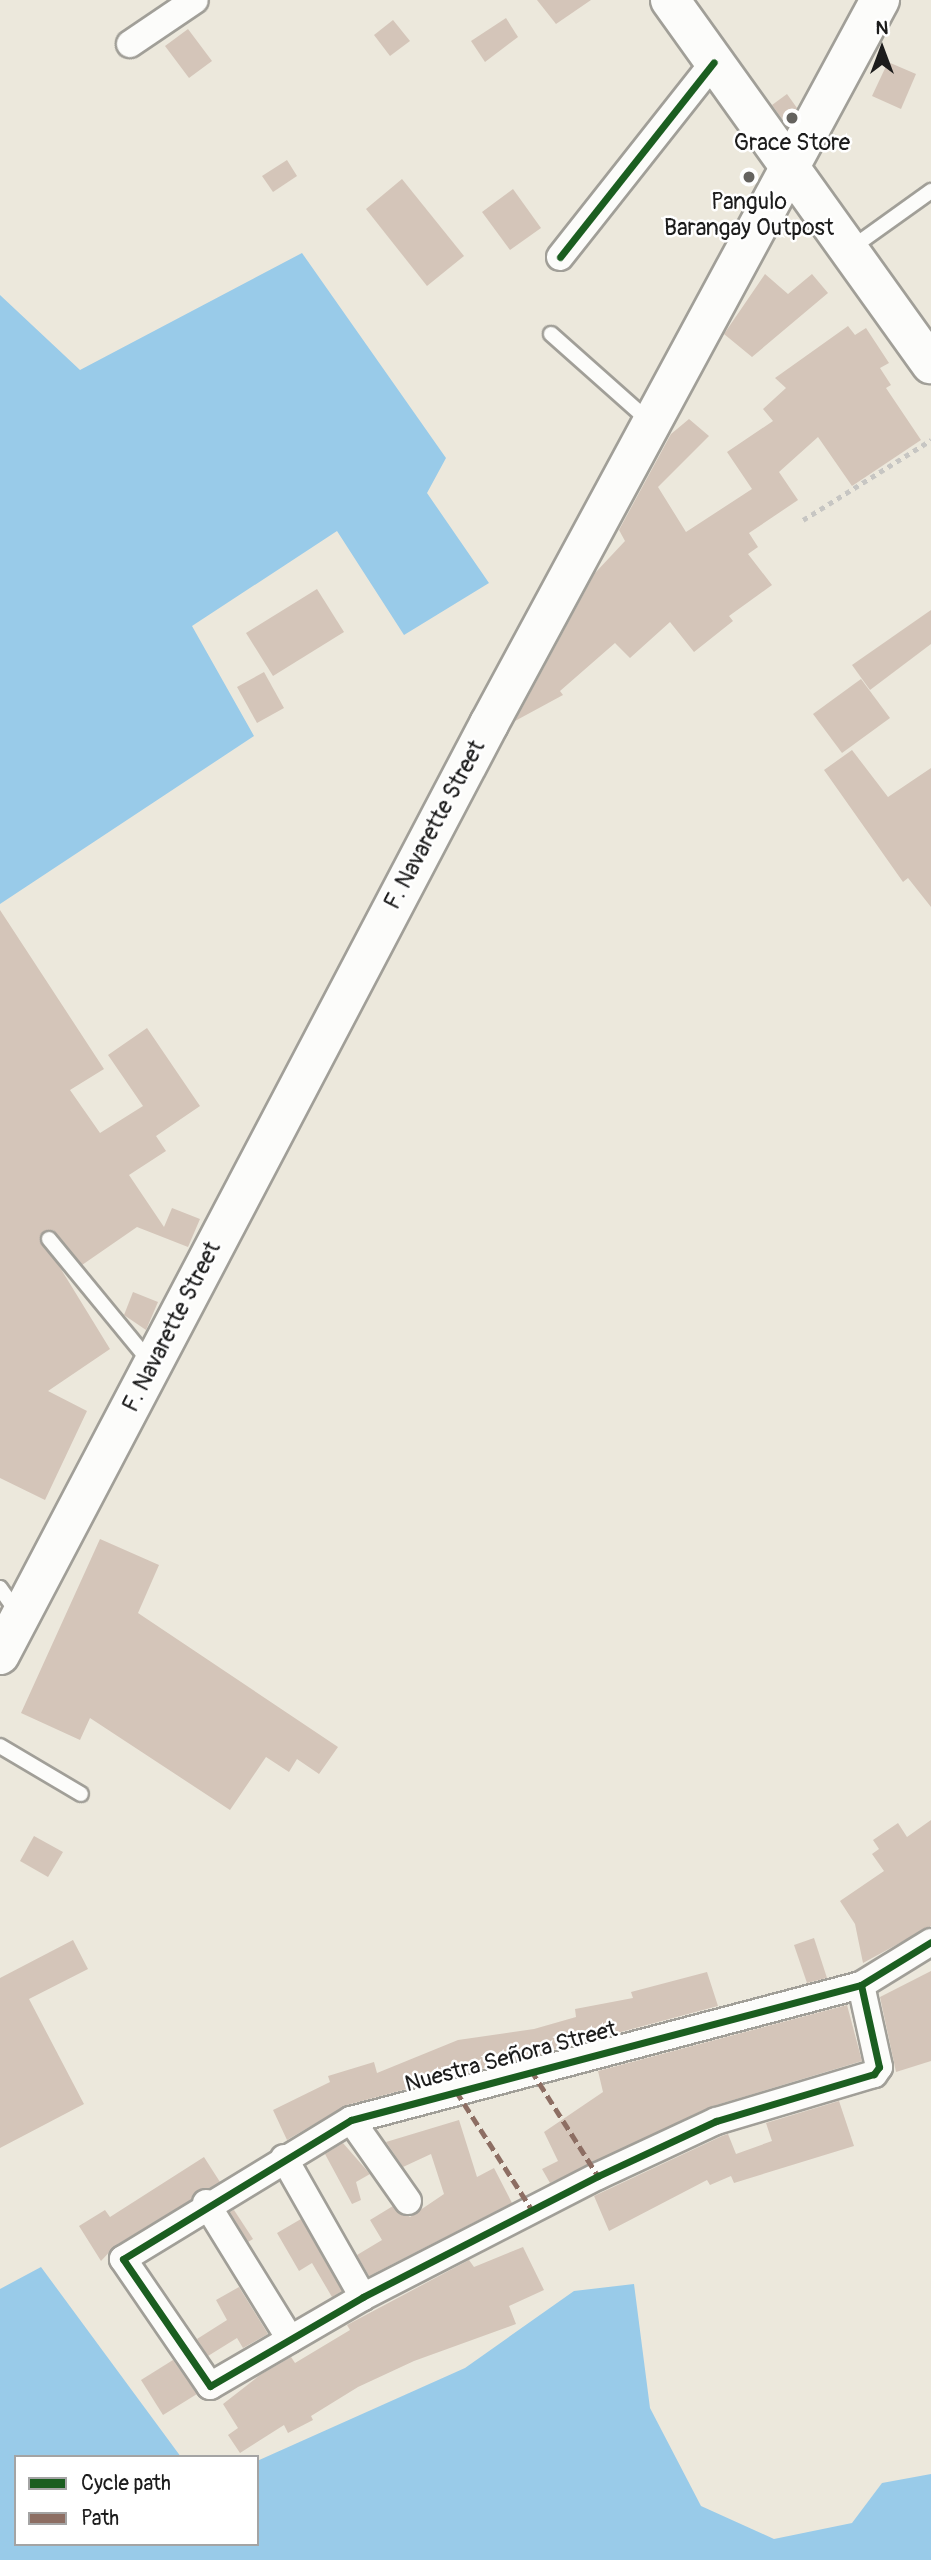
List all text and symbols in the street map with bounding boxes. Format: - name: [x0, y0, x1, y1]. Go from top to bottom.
- north arrow: [847, 14, 917, 84]
- text: N: [876, 16, 888, 40]
- marker: Grace Store: [784, 110, 800, 126]
- place label: Grace Store: [734, 129, 850, 157]
- marker: Pangulo Barangay Outpost: [741, 169, 757, 185]
- place label: Pangulo Barangay Outpost: [664, 188, 834, 242]
- street label: F. Navarette Street: [379, 736, 491, 914]
- street label: F. Navarette Street: [117, 1237, 227, 1417]
- street label: Nuestra Señora Street: [402, 2015, 620, 2099]
- legend: [14, 2455, 259, 2546]
- text: Cycle path: [81, 2470, 171, 2497]
- text: Path: [81, 2505, 119, 2532]

